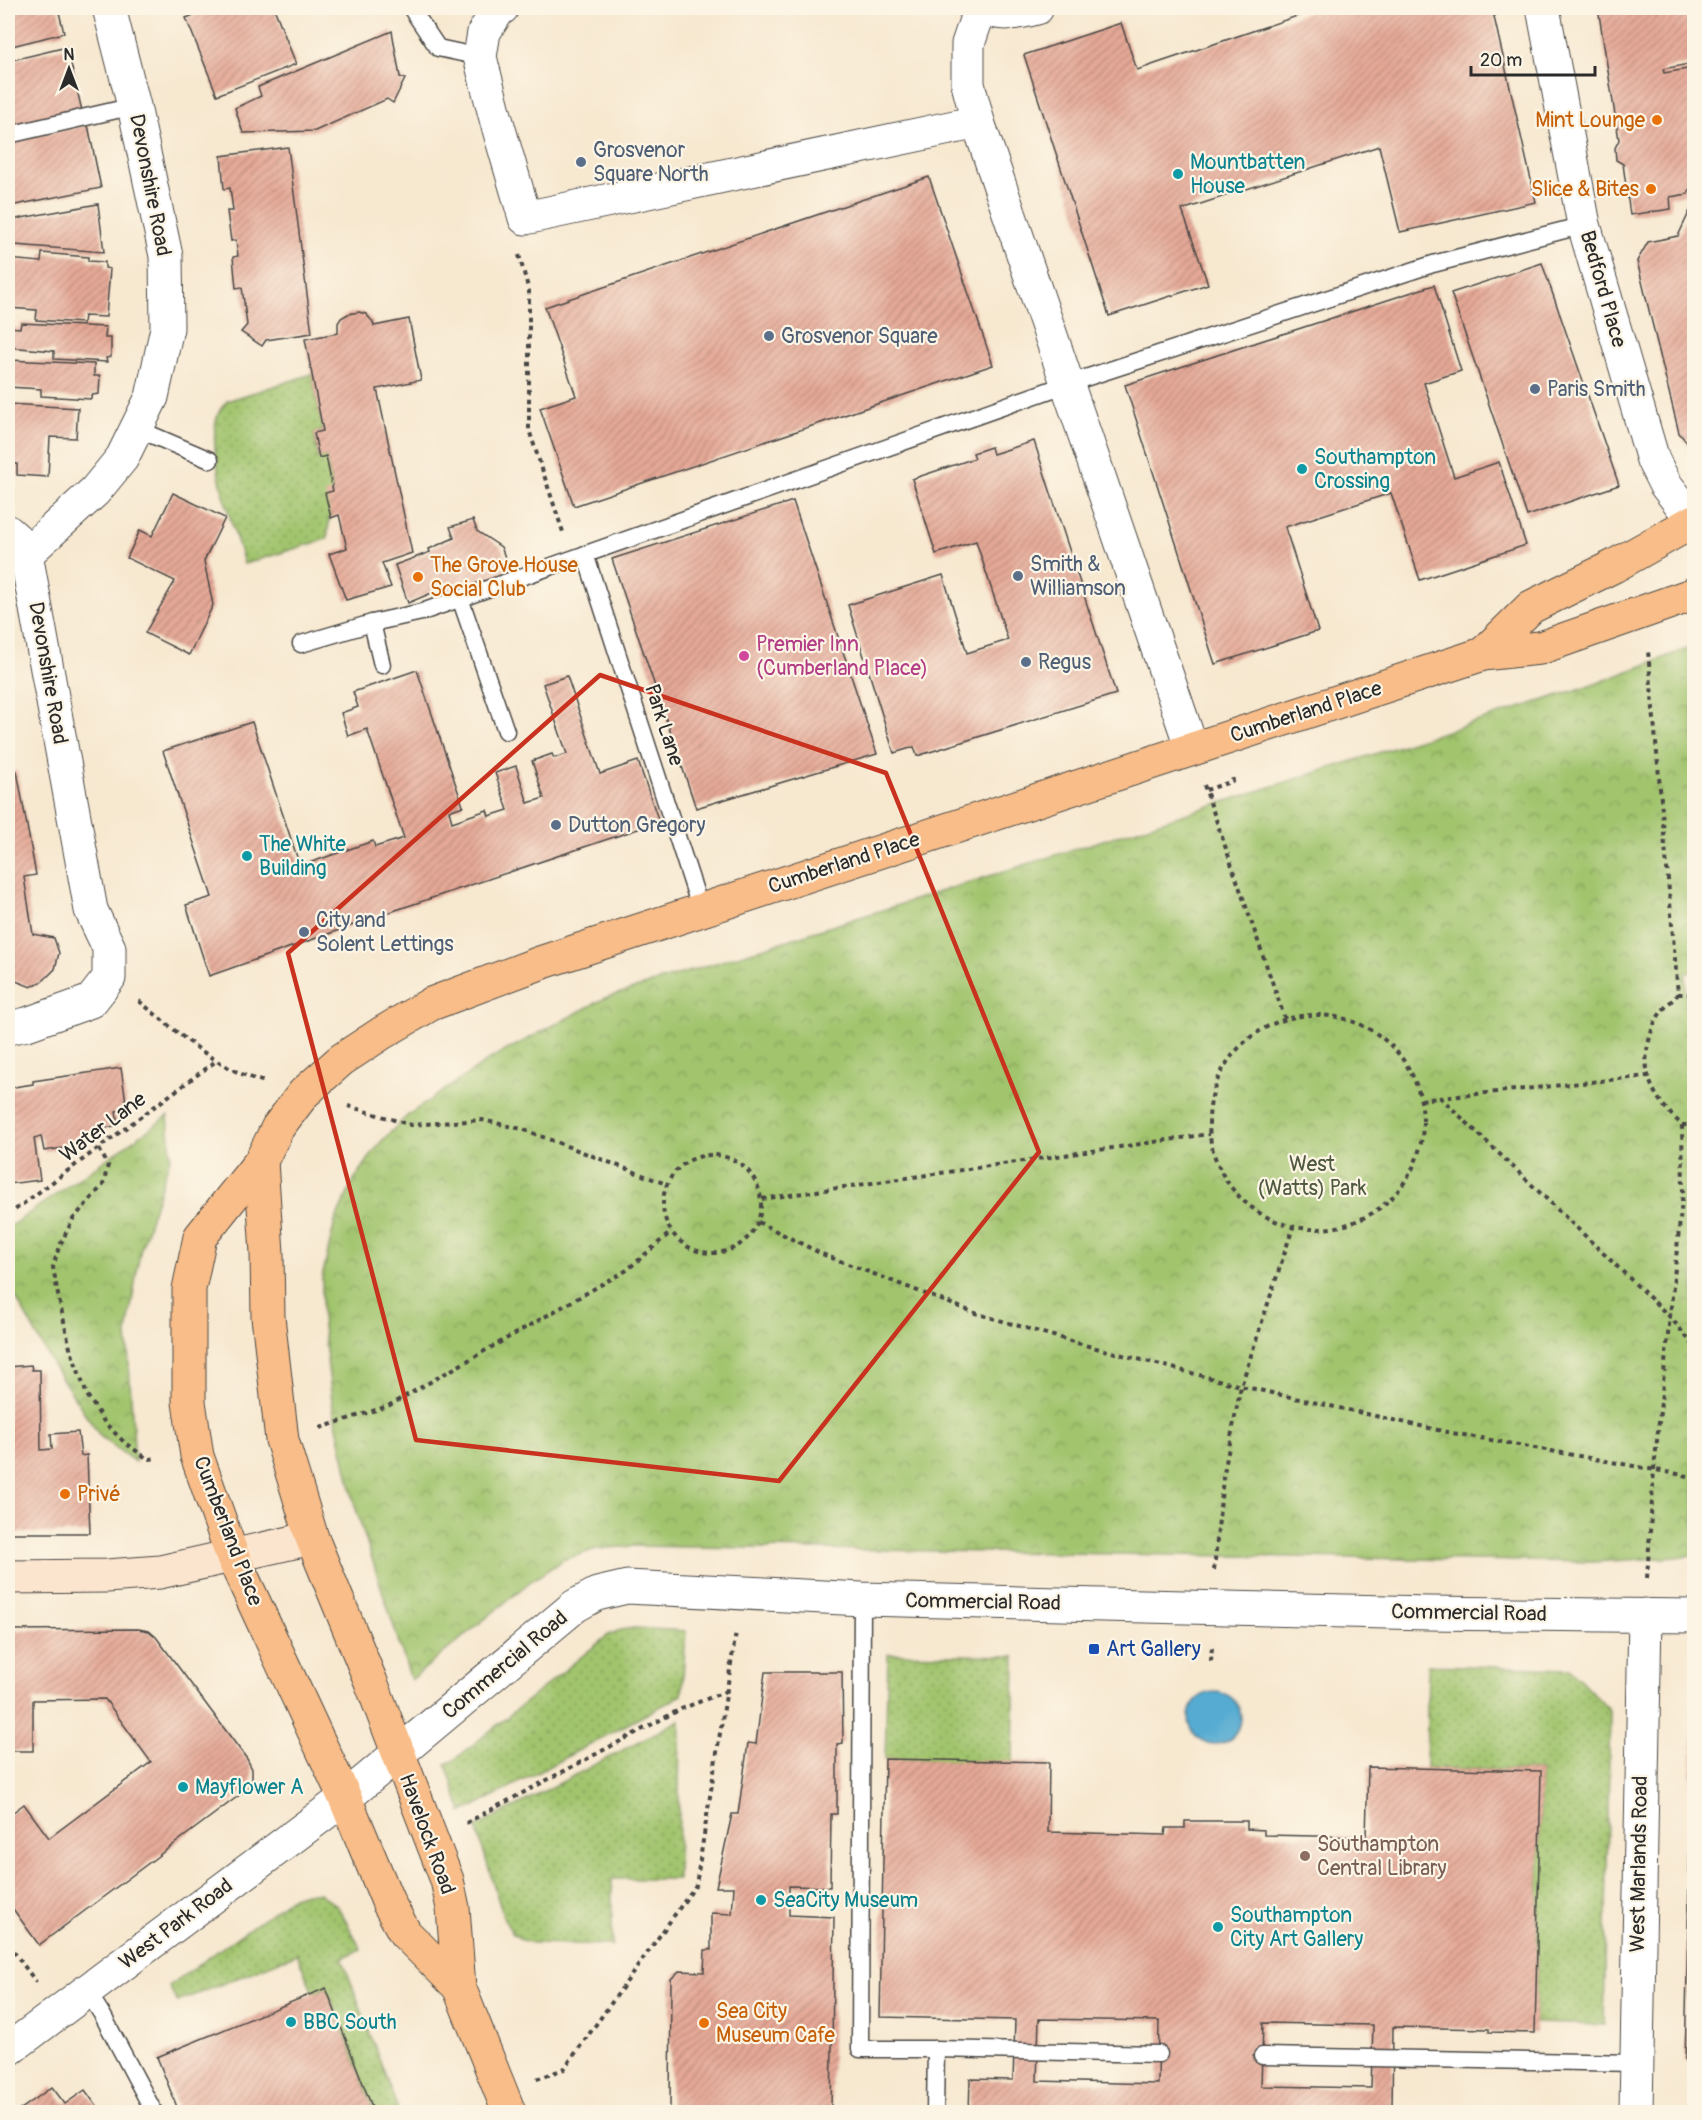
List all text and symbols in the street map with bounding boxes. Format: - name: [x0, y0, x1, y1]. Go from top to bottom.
- north arrow: [39, 39, 99, 99]
- scale bar: [1471, 39, 1596, 77]
- text: N: [64, 45, 75, 65]
- text: 20 m: [1480, 49, 1522, 72]
- place label: Mint Lounge: [1535, 107, 1646, 134]
- street label: Devonshire Road: [123, 112, 177, 258]
- marker: Mint Lounge: [1650, 113, 1664, 127]
- place label: Grosvenor Square North: [593, 137, 709, 188]
- place label: Mountbatten House: [1190, 149, 1305, 200]
- marker: Grosvenor Square North: [574, 155, 588, 169]
- marker: Mountbatten House: [1171, 167, 1185, 181]
- place label: Slice & Bites: [1531, 176, 1640, 203]
- marker: Slice & Bites: [1644, 182, 1658, 196]
- street label: Bedford Place: [1573, 227, 1633, 351]
- place label: Grosvenor Square: [781, 323, 938, 350]
- marker: Grosvenor Square: [762, 329, 776, 343]
- place label: Paris Smith: [1547, 376, 1646, 403]
- marker: Paris Smith: [1528, 382, 1542, 396]
- place label: Southampton Crossing: [1314, 444, 1436, 495]
- marker: Southampton Crossing: [1295, 462, 1309, 476]
- place label: Smith & Williamson: [1030, 551, 1126, 602]
- place label: The Grove House Social Club: [430, 552, 579, 603]
- marker: Smith & Williamson: [1011, 569, 1025, 583]
- marker: The Grove House Social Club: [411, 570, 425, 584]
- street label: Devonshire Road: [22, 600, 74, 746]
- place label: Premier Inn (Cumberland Place): [756, 631, 928, 682]
- marker: Premier Inn (Cumberland Place): [737, 649, 751, 663]
- place label: Regus: [1038, 649, 1092, 676]
- marker: Regus: [1019, 655, 1033, 669]
- street label: Cumberland Place: [1227, 675, 1386, 749]
- street label: Park Lane: [638, 681, 690, 770]
- place label: Dutton Gregory: [568, 812, 705, 839]
- marker: Dutton Gregory: [549, 818, 563, 832]
- street label: Cumberland Place: [765, 826, 924, 900]
- place label: The White Building: [259, 831, 347, 882]
- marker: The White Building: [240, 849, 254, 863]
- place label: City and Solent Lettings: [316, 907, 454, 958]
- marker: City and Solent Lettings: [297, 925, 311, 939]
- street label: Water Lane: [54, 1085, 152, 1168]
- park label: West (Watts) Park: [1258, 1151, 1367, 1202]
- street label: Cumberland Place: [187, 1452, 269, 1610]
- place label: Privé: [77, 1481, 121, 1508]
- marker: Privé: [58, 1487, 72, 1501]
- street label: Commercial Road: [905, 1587, 1061, 1617]
- street label: Commercial Road: [1391, 1598, 1547, 1628]
- street label: Commercial Road: [437, 1605, 573, 1725]
- place label: Art Gallery: [1106, 1636, 1201, 1663]
- marker: Art Gallery: [1087, 1642, 1101, 1656]
- street label: Havelock Road: [393, 1770, 461, 1898]
- place label: Mayflower A: [195, 1774, 304, 1801]
- street label: West Marlands Road: [1624, 1775, 1654, 1953]
- marker: Mayflower A: [176, 1780, 190, 1794]
- place label: Southampton Central Library: [1317, 1831, 1446, 1882]
- marker: Southampton Central Library: [1298, 1849, 1312, 1863]
- street label: West Park Road: [114, 1872, 238, 1976]
- place label: SeaCity Museum: [773, 1887, 918, 1914]
- marker: SeaCity Museum: [754, 1893, 768, 1907]
- place label: Southampton City Art Gallery: [1230, 1902, 1363, 1953]
- marker: Southampton City Art Gallery: [1211, 1920, 1225, 1934]
- place label: Sea City Museum Cafe: [716, 1998, 836, 2049]
- place label: BBC South: [303, 2009, 397, 2036]
- marker: BBC South: [284, 2015, 298, 2029]
- marker: Sea City Museum Cafe: [697, 2016, 711, 2030]

